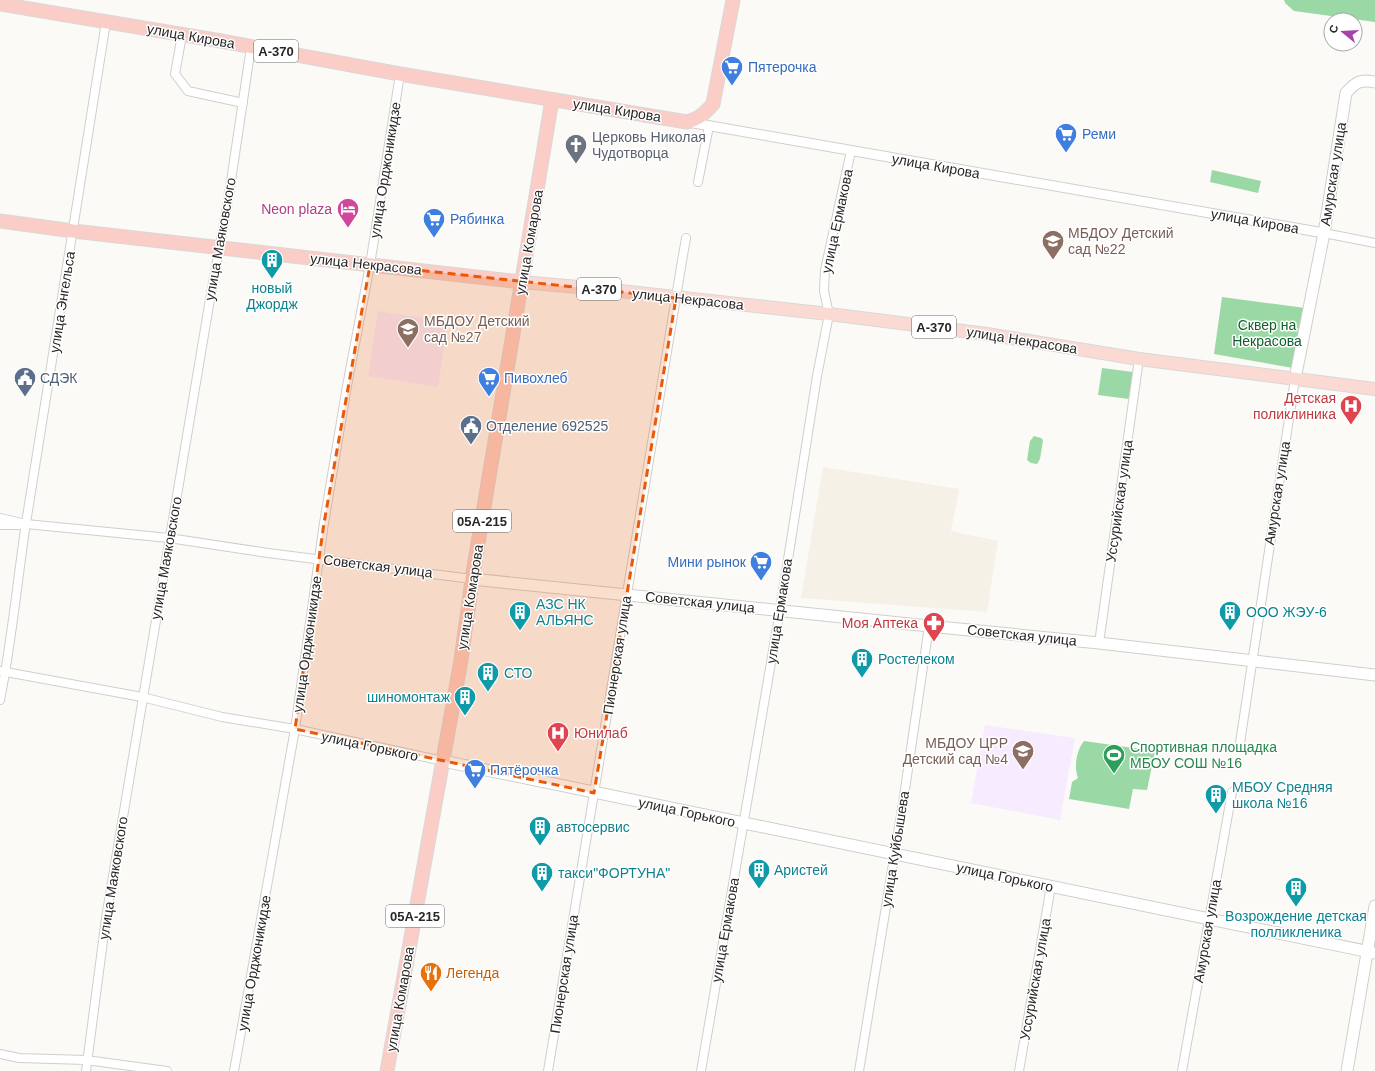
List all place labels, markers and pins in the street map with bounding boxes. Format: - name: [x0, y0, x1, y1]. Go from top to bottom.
- supermarket icon: Пятерочка: [719, 54, 745, 87]
- place label: Пятерочка: [748, 59, 817, 75]
- supermarket icon: Реми: [1053, 121, 1079, 154]
- place label: Реми: [1082, 126, 1116, 142]
- place label: Церковь Николая Чудотворца: [592, 129, 706, 161]
- church icon: Церковь Николая Чудотворца: [563, 132, 589, 165]
- hotel icon: Neon plaza: [335, 196, 361, 229]
- place label: Neon plaza: [261, 201, 332, 217]
- supermarket icon: Рябинка: [421, 206, 447, 239]
- place label: Рябинка: [450, 211, 504, 227]
- place label: МБДОУ Детский сад №22: [1068, 225, 1174, 257]
- school or university icon: МБДОУ Детский сад №22: [1040, 228, 1066, 261]
- building icon: новый Джордж: [259, 247, 285, 280]
- place label: новый Джордж: [246, 280, 298, 312]
- place label: МБДОУ Детский сад №27: [424, 313, 530, 345]
- school or university icon: МБДОУ Детский сад №27: [395, 316, 421, 349]
- public building icon: СДЭК: [12, 365, 38, 398]
- supermarket icon: Пивохлеб: [476, 365, 502, 398]
- place label: СДЭК: [40, 370, 78, 386]
- place label: Пивохлеб: [504, 370, 568, 386]
- place label: Детская поликлиника: [1253, 390, 1336, 422]
- hospital icon: Детская поликлиника: [1338, 393, 1364, 426]
- public building icon: Отделение 692525: [458, 413, 484, 446]
- place label: Отделение 692525: [486, 418, 608, 434]
- supermarket icon: Мини рынок: [748, 549, 774, 582]
- place label: Мини рынок: [668, 554, 747, 570]
- place label: АЗС НК АЛЬЯНС: [536, 596, 594, 628]
- building icon: АЗС НК АЛЬЯНС: [507, 599, 533, 632]
- building icon: ООО ЖЭУ-6: [1217, 599, 1243, 632]
- place label: ООО ЖЭУ-6: [1246, 604, 1327, 620]
- pharmacy icon: Моя Аптека: [921, 610, 947, 643]
- place label: Моя Аптека: [842, 615, 918, 631]
- building icon: Ростелеком: [849, 646, 875, 679]
- place label: Ростелеком: [878, 651, 955, 667]
- building icon: СТО: [475, 660, 501, 693]
- place label: СТО: [504, 665, 533, 681]
- building icon: шиномонтаж: [452, 684, 478, 717]
- place label: шиномонтаж: [367, 689, 451, 705]
- hospital icon: Юнилаб: [545, 720, 571, 753]
- place label: Юнилаб: [574, 725, 628, 741]
- place label: МБДОУ ЦРР Детский сад №4: [903, 735, 1008, 767]
- school or university icon: МБДОУ ЦРР Детский сад №4: [1010, 738, 1036, 771]
- place label: Спортивная площадка МБОУ СОШ №16: [1130, 739, 1277, 771]
- sports icon: Спортивная площадка МБОУ СОШ №16: [1101, 742, 1127, 775]
- supermarket icon: Пятёрочка: [462, 757, 488, 790]
- place label: Пятёрочка: [490, 762, 559, 778]
- place label: МБОУ Средняя школа №16: [1232, 779, 1333, 811]
- building icon: МБОУ Средняя школа №16: [1203, 782, 1229, 815]
- building icon: автосервис: [527, 814, 553, 847]
- place label: автосервис: [556, 819, 630, 835]
- building icon: Аристей: [746, 857, 772, 890]
- building icon: такси"ФОРТУНА": [529, 860, 555, 893]
- place label: Аристей: [774, 862, 828, 878]
- place label: такси"ФОРТУНА": [558, 865, 670, 881]
- building icon: Возрождение детская полликленика: [1283, 875, 1309, 908]
- place label: Возрождение детская полликленика: [1225, 908, 1367, 940]
- restaurant icon: Легенда: [418, 960, 444, 993]
- place label: Легенда: [446, 965, 499, 981]

